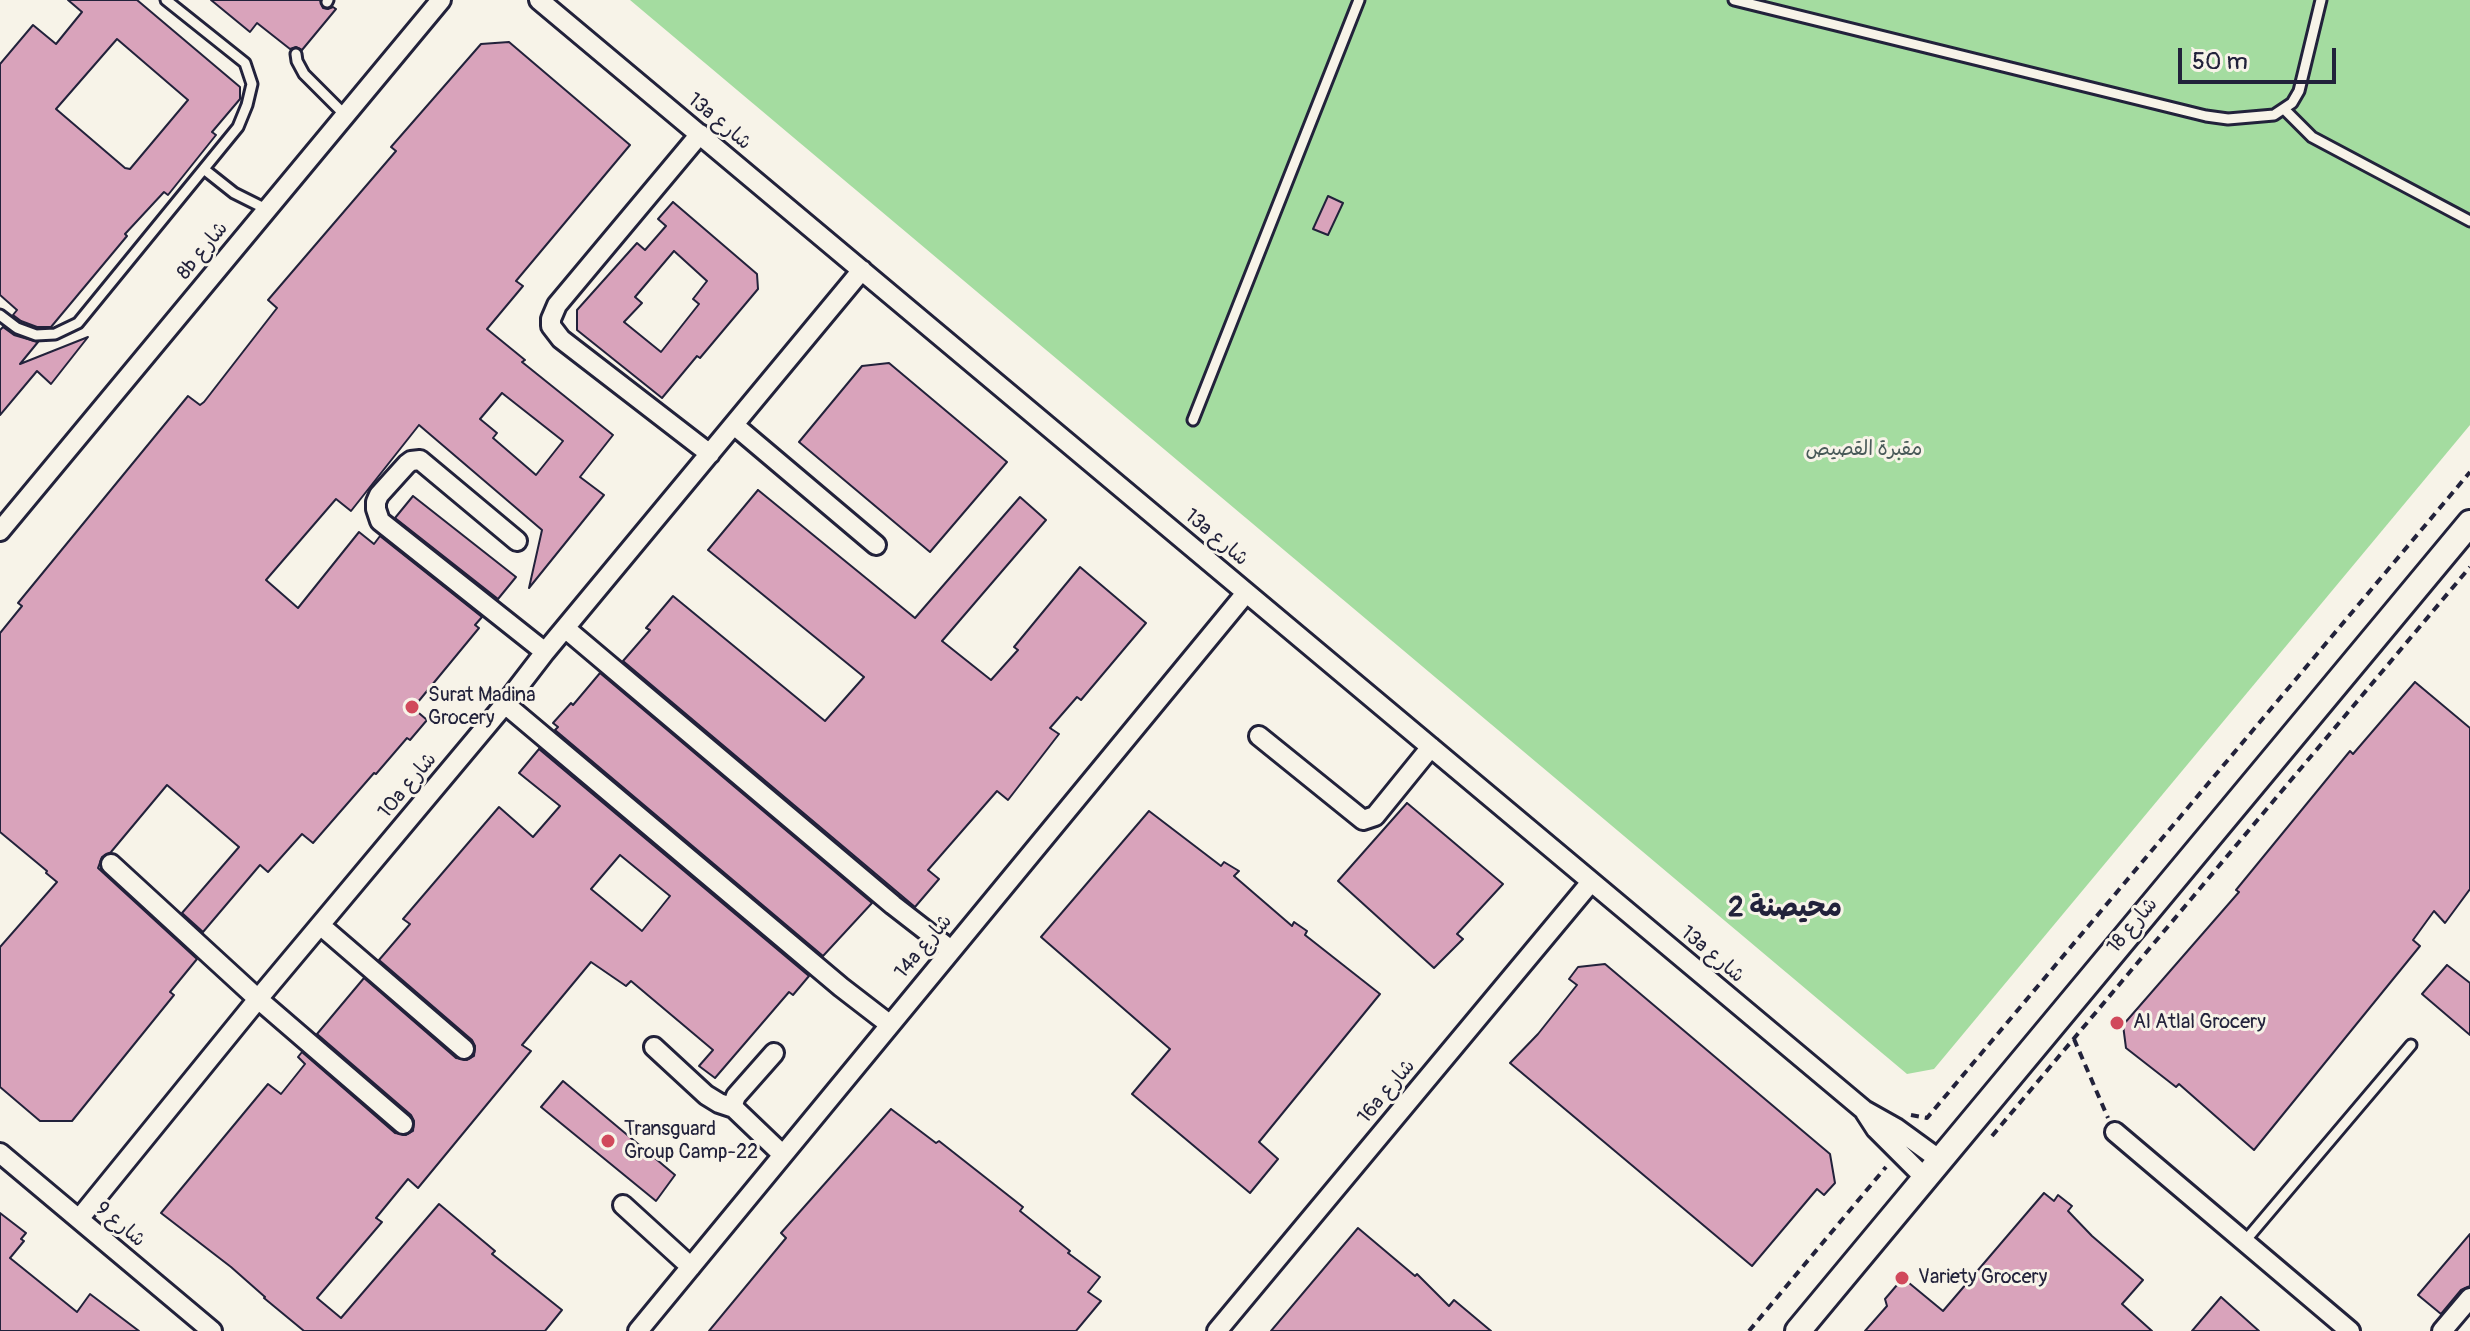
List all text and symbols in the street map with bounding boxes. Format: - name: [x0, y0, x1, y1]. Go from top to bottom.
- scale bar: [2182, 32, 2340, 82]
- text: 50 m: [2192, 47, 2248, 76]
- street label: 13a شارع: [682, 88, 756, 156]
- street label: 8b شارع: [172, 217, 234, 285]
- park label: مقبرة القصيص: [1806, 438, 1922, 462]
- street label: 13a شارع: [1179, 504, 1253, 572]
- place label: Surat Madina Grocery: [428, 684, 535, 731]
- marker: Surat Madina Grocery: [403, 698, 421, 716]
- street label: 10a شارع: [374, 748, 442, 824]
- district label: محيصنة 2: [1728, 892, 1842, 926]
- street label: شارع 18: [2103, 893, 2163, 959]
- street label: 14a شارع: [890, 910, 958, 984]
- street label: 13a شارع: [1675, 921, 1749, 989]
- place label: Al Atlal Grocery: [2133, 1011, 2266, 1035]
- marker: Al Atlal Grocery: [2108, 1014, 2126, 1032]
- street label: 16a شارع: [1353, 1055, 1421, 1129]
- place label: Transguard Group Camp-22: [624, 1118, 758, 1165]
- marker: Transguard Group Camp-22: [599, 1132, 617, 1150]
- street label: شارع 9: [90, 1197, 150, 1253]
- place label: Variety Grocery: [1918, 1266, 2047, 1290]
- marker: Variety Grocery: [1893, 1269, 1911, 1287]

